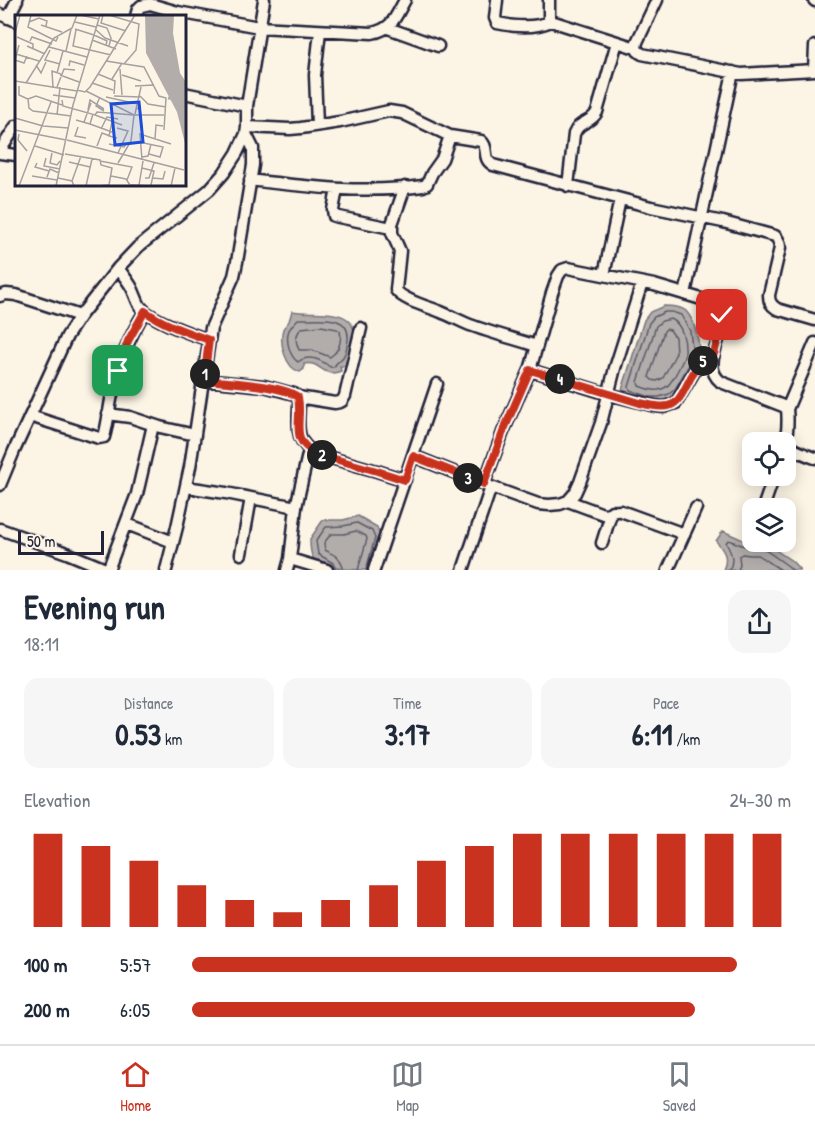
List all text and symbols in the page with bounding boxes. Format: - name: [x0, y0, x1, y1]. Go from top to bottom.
- inset map: [15, 15, 186, 186]
- pin: [696, 289, 747, 340]
- icon: check: [705, 298, 738, 331]
- pin: [92, 345, 143, 396]
- pin: 5: [688, 346, 718, 376]
- text: 5: [700, 350, 706, 372]
- icon: arrive: [101, 354, 134, 387]
- pin: 1: [190, 359, 220, 389]
- text: 1: [202, 363, 208, 385]
- pin: 4: [545, 364, 575, 394]
- text: 4: [557, 368, 563, 390]
- map controls: [742, 432, 796, 552]
- button: locate: [742, 432, 796, 486]
- pin: 2: [307, 440, 337, 470]
- text: 2: [318, 444, 326, 466]
- pin: 3: [453, 463, 483, 493]
- text: 3: [464, 467, 472, 489]
- button: layers: [742, 498, 796, 552]
- scale bar: [18, 528, 104, 556]
- text: 50 m: [27, 530, 56, 552]
- text: Evening run: [24, 585, 165, 629]
- button: share: [728, 590, 791, 653]
- text: 18:11: [24, 630, 59, 657]
- text: Distance: [124, 692, 173, 714]
- text: Time: [393, 692, 422, 714]
- text: Pace: [653, 692, 679, 714]
- text: 0.53: [115, 714, 161, 754]
- text: 3:17: [384, 714, 431, 754]
- text: 6:11: [632, 714, 673, 754]
- text: km: [161, 728, 182, 750]
- text: /km: [673, 728, 701, 750]
- text: Elevation: [24, 786, 90, 813]
- text: 24–30 m: [730, 786, 791, 813]
- text: 100 m: [24, 951, 67, 978]
- text: 5:57: [120, 951, 151, 978]
- text: 200 m: [24, 996, 69, 1023]
- text: 6:05: [120, 996, 150, 1023]
- tab: Home: [119, 1058, 152, 1116]
- tab: Map: [391, 1058, 424, 1116]
- tab: Saved: [663, 1058, 696, 1116]

